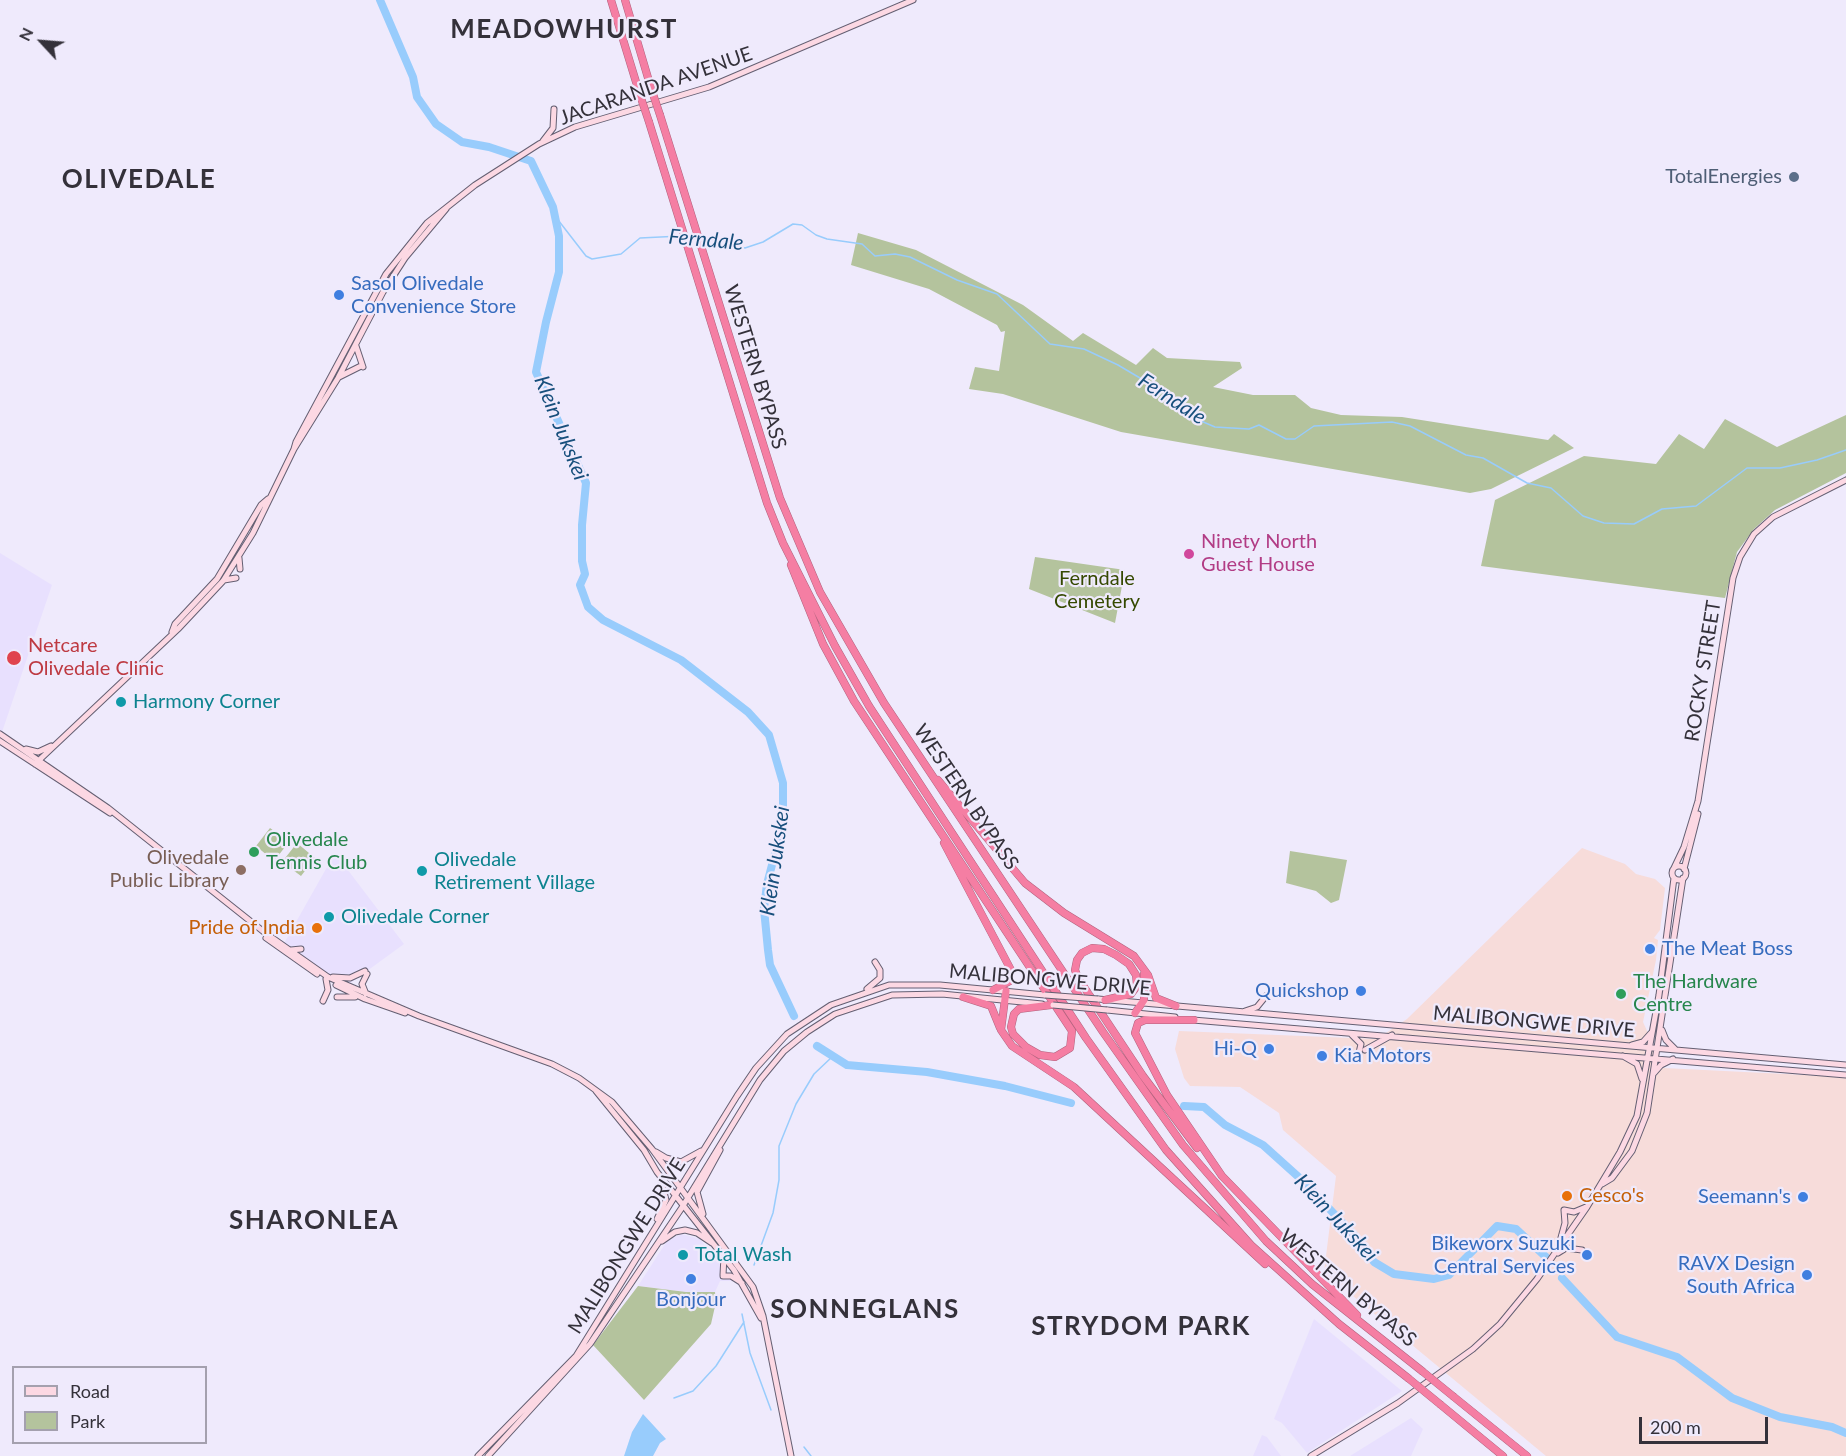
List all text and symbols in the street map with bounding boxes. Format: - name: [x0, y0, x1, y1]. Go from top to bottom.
- north arrow: [12, 12, 72, 72]
- district label: MEADOWHURST: [450, 14, 678, 46]
- text: N: [14, 24, 37, 44]
- street label: JACARANDA AVENUE: [556, 42, 756, 130]
- district label: OLIVEDALE: [62, 164, 216, 196]
- place label: TotalEnergies: [1665, 165, 1782, 189]
- marker: TotalEnergies: [1787, 170, 1801, 184]
- water label: Ferndale: [667, 224, 745, 256]
- place label: Sasol Olivedale Convenience Store: [351, 272, 516, 319]
- street label: WESTERN BYPASS: [719, 282, 791, 452]
- marker: Sasol Olivedale Convenience Store: [332, 288, 346, 302]
- water label: Ferndale: [1134, 368, 1210, 430]
- water label: Klein Jukskei: [529, 372, 593, 484]
- place label: Ninety North Guest House: [1201, 530, 1317, 577]
- marker: Ninety North Guest House: [1182, 547, 1196, 561]
- park label: Ferndale Cemetery: [1054, 567, 1140, 614]
- street label: ROCKY STREET: [1680, 599, 1726, 743]
- place label: Netcare Olivedale Clinic: [28, 634, 164, 681]
- marker: Netcare Olivedale Clinic: [5, 649, 23, 667]
- place label: Harmony Corner: [133, 690, 280, 714]
- marker: Harmony Corner: [114, 695, 128, 709]
- street label: WESTERN BYPASS: [908, 720, 1024, 874]
- water label: Klein Jukskei: [755, 805, 795, 917]
- place label: Olivedale Tennis Club: [266, 828, 367, 875]
- marker: Olivedale Tennis Club: [247, 845, 261, 859]
- place label: Olivedale Public Library: [110, 846, 229, 893]
- place label: Olivedale Retirement Village: [434, 848, 595, 895]
- marker: Olivedale Public Library: [234, 863, 248, 877]
- marker: Olivedale Retirement Village: [415, 864, 429, 878]
- place label: Olivedale Corner: [341, 905, 489, 929]
- marker: Olivedale Corner: [322, 910, 336, 924]
- place label: Pride of India: [188, 916, 305, 940]
- marker: Pride of India: [310, 921, 324, 935]
- place label: The Meat Boss: [1662, 937, 1793, 961]
- marker: The Meat Boss: [1643, 942, 1657, 956]
- street label: MALIBONGWE DRIVE: [948, 959, 1152, 1001]
- place label: The Hardware Centre: [1633, 970, 1757, 1017]
- place label: Quickshop: [1255, 979, 1349, 1003]
- marker: Quickshop: [1354, 984, 1368, 998]
- marker: The Hardware Centre: [1614, 987, 1628, 1001]
- street label: MALIBONGWE DRIVE: [1432, 1001, 1636, 1043]
- place label: Hi-Q: [1214, 1037, 1257, 1061]
- marker: Hi-Q: [1262, 1042, 1276, 1056]
- place label: Kia Motors: [1334, 1044, 1431, 1068]
- marker: Kia Motors: [1315, 1049, 1329, 1063]
- street label: MALIBONGWE DRIVE: [563, 1154, 691, 1338]
- water label: Klein Jukskei: [1289, 1169, 1383, 1267]
- place label: Cesco's: [1579, 1184, 1644, 1208]
- place label: Seemann's: [1698, 1185, 1791, 1209]
- marker: Cesco's: [1560, 1189, 1574, 1203]
- marker: Seemann's: [1796, 1190, 1810, 1204]
- district label: SHARONLEA: [229, 1205, 399, 1237]
- street label: WESTERN BYPASS: [1275, 1224, 1421, 1352]
- place label: Bikeworx Suzuki Central Services: [1431, 1232, 1575, 1279]
- place label: Total Wash: [695, 1243, 792, 1267]
- marker: Total Wash: [676, 1248, 690, 1262]
- marker: Bikeworx Suzuki Central Services: [1580, 1248, 1594, 1262]
- place label: RAVX Design South Africa: [1678, 1252, 1795, 1299]
- marker: RAVX Design South Africa: [1800, 1268, 1814, 1282]
- marker: Bonjour: [684, 1272, 698, 1286]
- place label: Bonjour: [656, 1288, 726, 1312]
- district label: SONNEGLANS: [770, 1294, 960, 1326]
- district label: STRYDOM PARK: [1031, 1311, 1251, 1343]
- legend: [12, 1366, 207, 1444]
- text: Road: [70, 1380, 110, 1402]
- scale bar: [1642, 1405, 1771, 1443]
- text: Park: [70, 1410, 105, 1432]
- text: 200 m: [1650, 1416, 1701, 1438]

